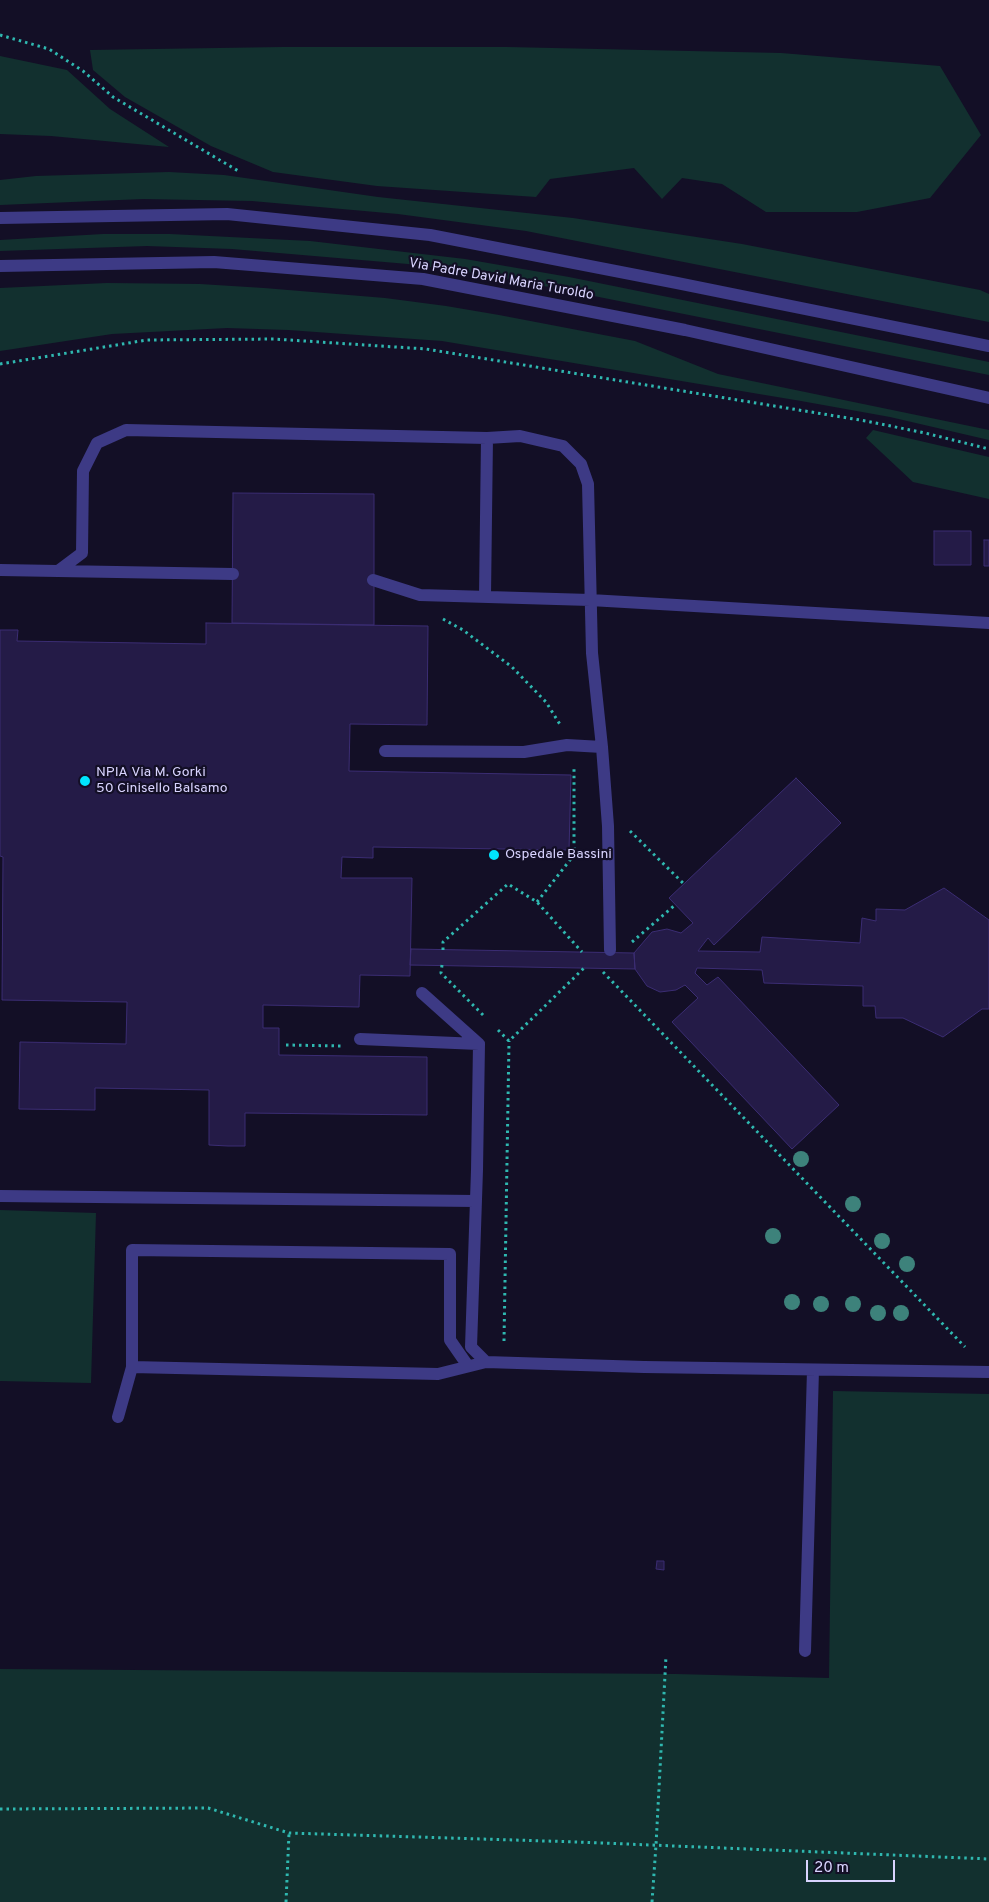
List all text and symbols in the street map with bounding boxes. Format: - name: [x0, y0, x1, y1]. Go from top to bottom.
- street label: Via Padre David Maria Turoldo: [407, 255, 595, 305]
- place label: NPIA Via M. Gorki 50 Cinisello Balsamo: [96, 765, 228, 798]
- marker: NPIA Via M. Gorki 50 Cinisello Balsamo: [78, 774, 92, 788]
- place label: Ospedale Bassini: [505, 847, 612, 863]
- marker: Ospedale Bassini: [487, 848, 501, 862]
- scale bar: [809, 1850, 898, 1882]
- text: 20 m: [814, 1859, 849, 1878]

